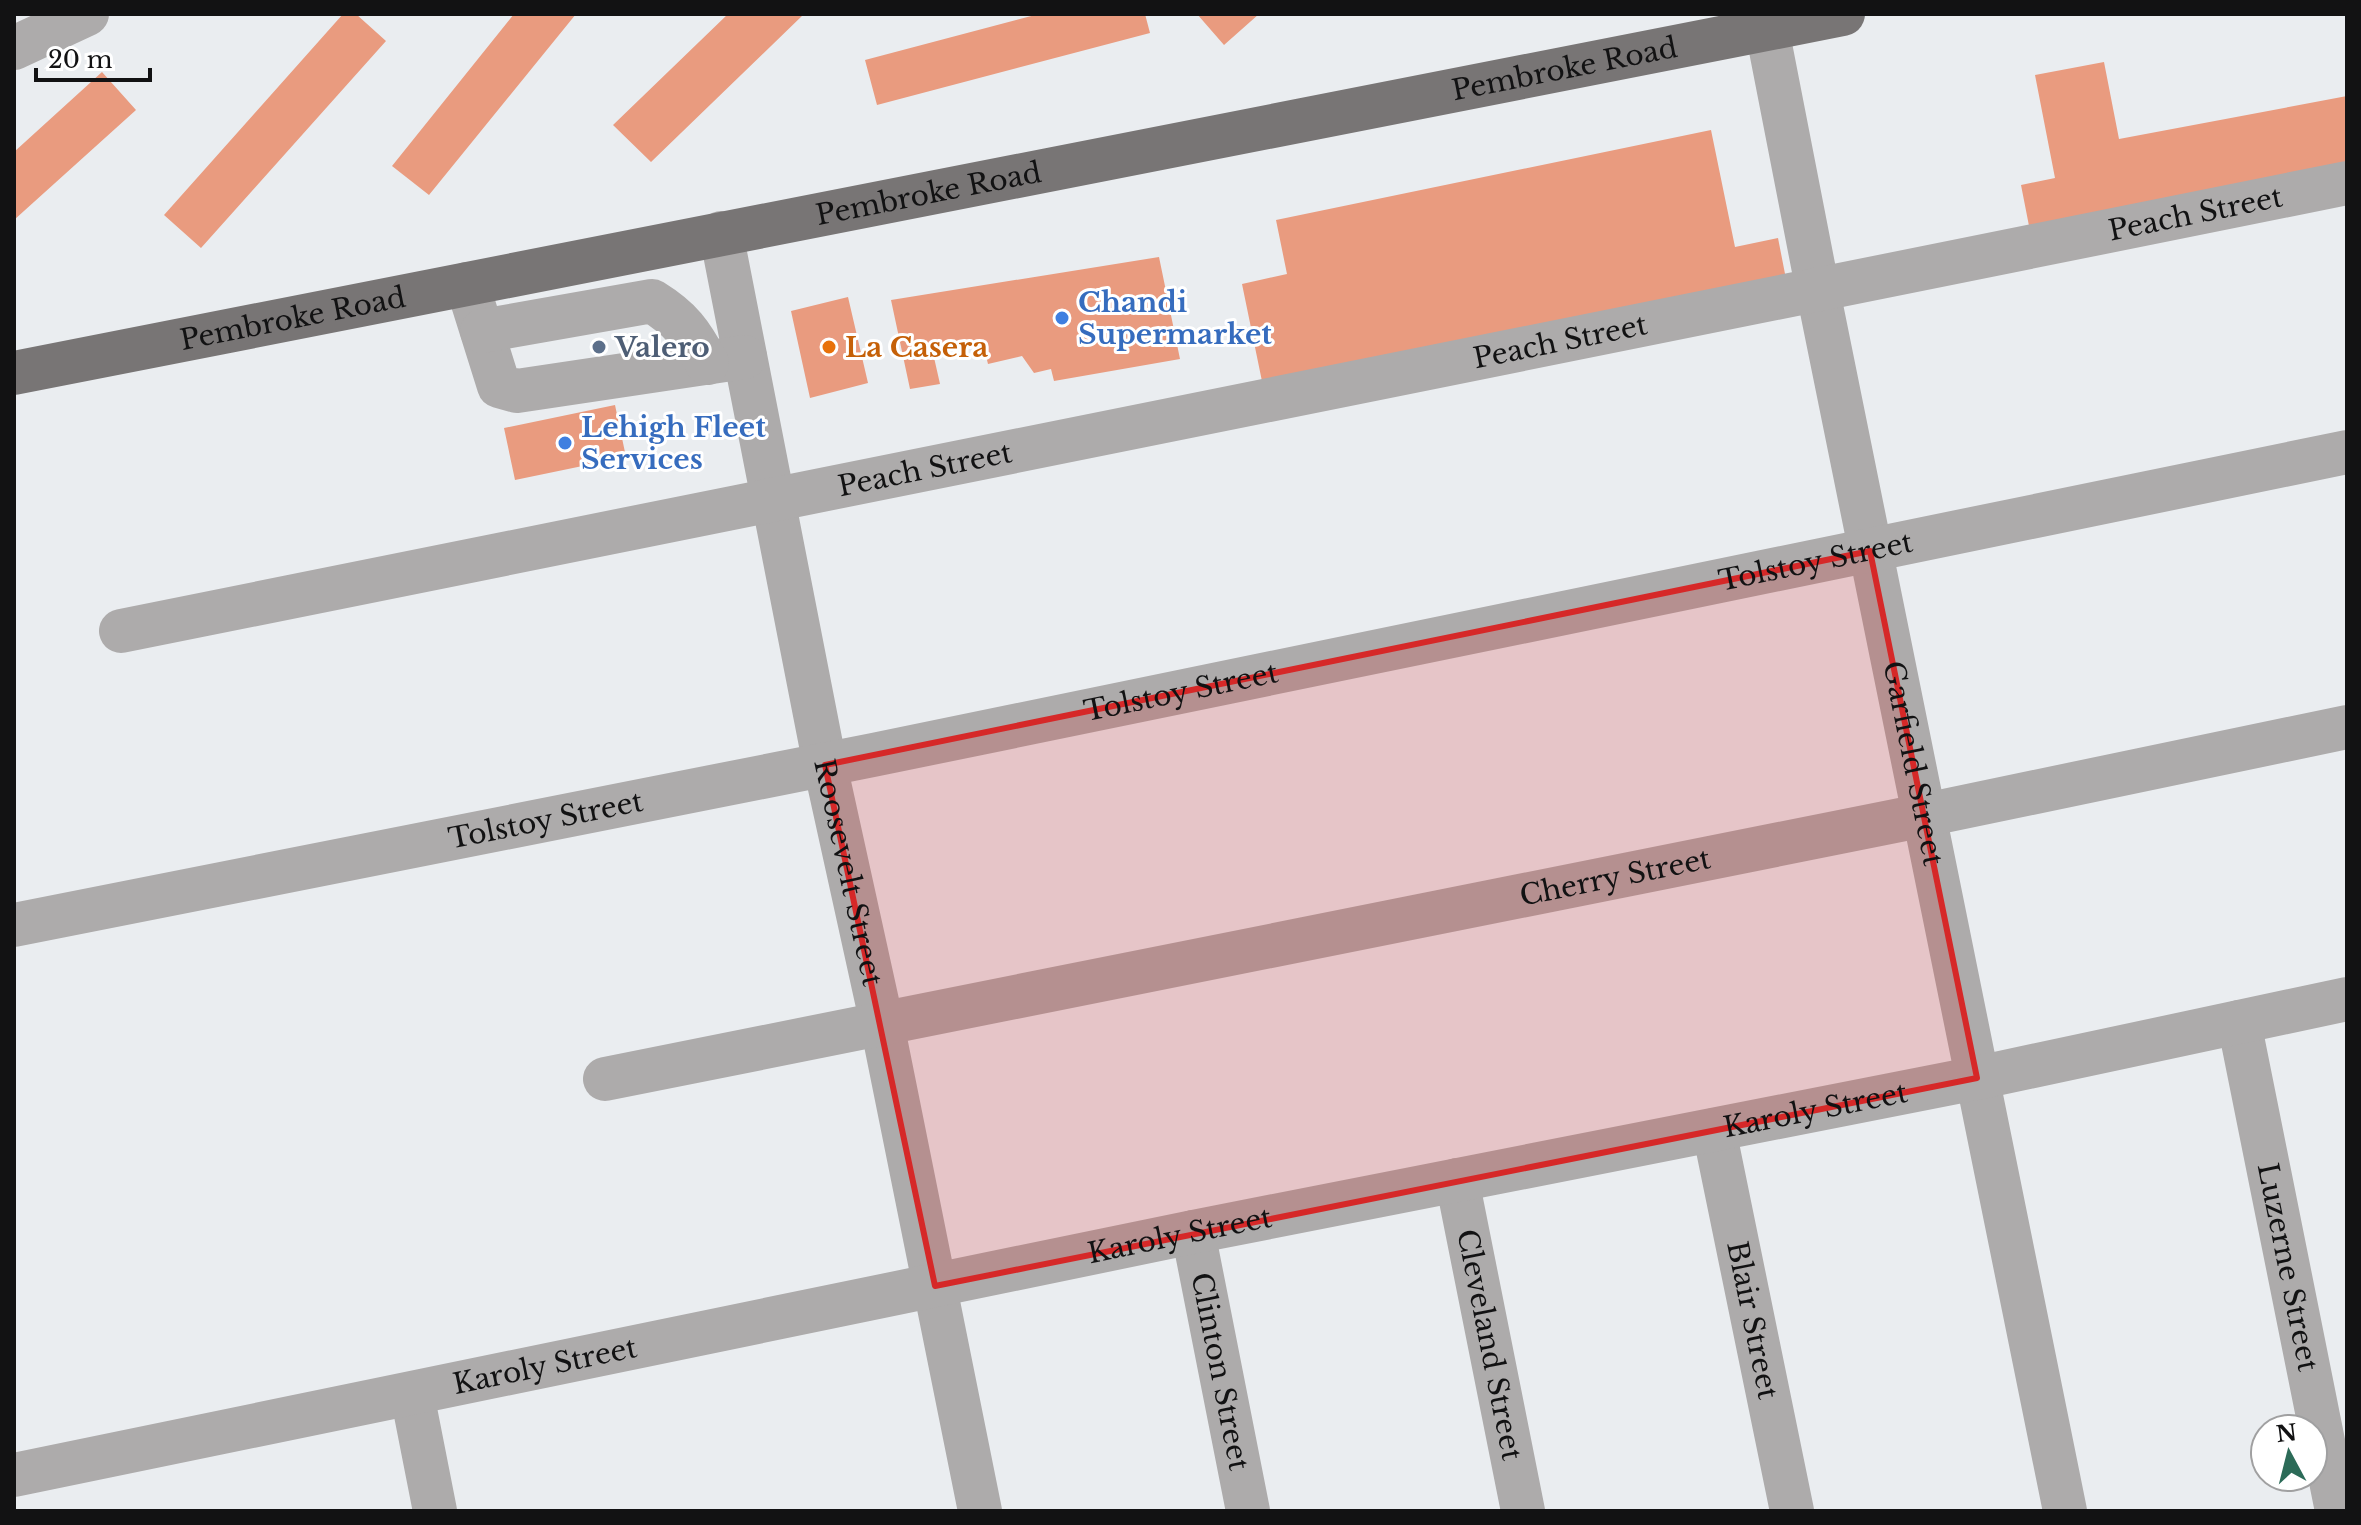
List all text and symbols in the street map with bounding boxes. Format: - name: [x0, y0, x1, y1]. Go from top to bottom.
- street label: Pembroke Road: [1449, 30, 1680, 108]
- scale bar: [36, 32, 150, 82]
- text: 20 m: [48, 45, 113, 74]
- street label: Pembroke Road: [813, 155, 1044, 233]
- street label: Peach Street: [2106, 179, 2286, 249]
- street label: Pembroke Road: [177, 280, 409, 358]
- place label: Chandi Supermarket: [1078, 285, 1272, 352]
- street label: Peach Street: [1470, 307, 1651, 376]
- marker: Chandi Supermarket: [1053, 309, 1071, 327]
- place label: Valero: [614, 330, 710, 365]
- place label: La Casera: [845, 330, 988, 365]
- marker: Valero: [590, 338, 608, 356]
- marker: La Casera: [820, 338, 838, 356]
- place label: Lehigh Fleet Services: [581, 410, 766, 477]
- marker: Lehigh Fleet Services: [556, 434, 574, 452]
- street label: Peach Street: [835, 435, 1015, 504]
- street label: Tolstoy Street: [1716, 525, 1916, 599]
- street label: Tolstoy Street: [1081, 655, 1282, 729]
- street label: Garfield Street: [1875, 658, 1951, 869]
- street label: Roosevelt Street: [806, 756, 890, 990]
- street label: Tolstoy Street: [446, 784, 646, 857]
- street label: Cherry Street: [1517, 841, 1714, 914]
- street label: Karoly Street: [1720, 1075, 1911, 1145]
- street label: Luzerne Street: [2250, 1160, 2326, 1375]
- street label: Karoly Street: [1084, 1200, 1275, 1271]
- street label: Cleveland Street: [1449, 1226, 1530, 1464]
- street label: Blair Street: [1719, 1238, 1786, 1403]
- street label: Clinton Street: [1183, 1269, 1257, 1474]
- street label: Karoly Street: [450, 1330, 640, 1402]
- north arrow: [2249, 1413, 2329, 1493]
- text: N: [2275, 1419, 2299, 1448]

